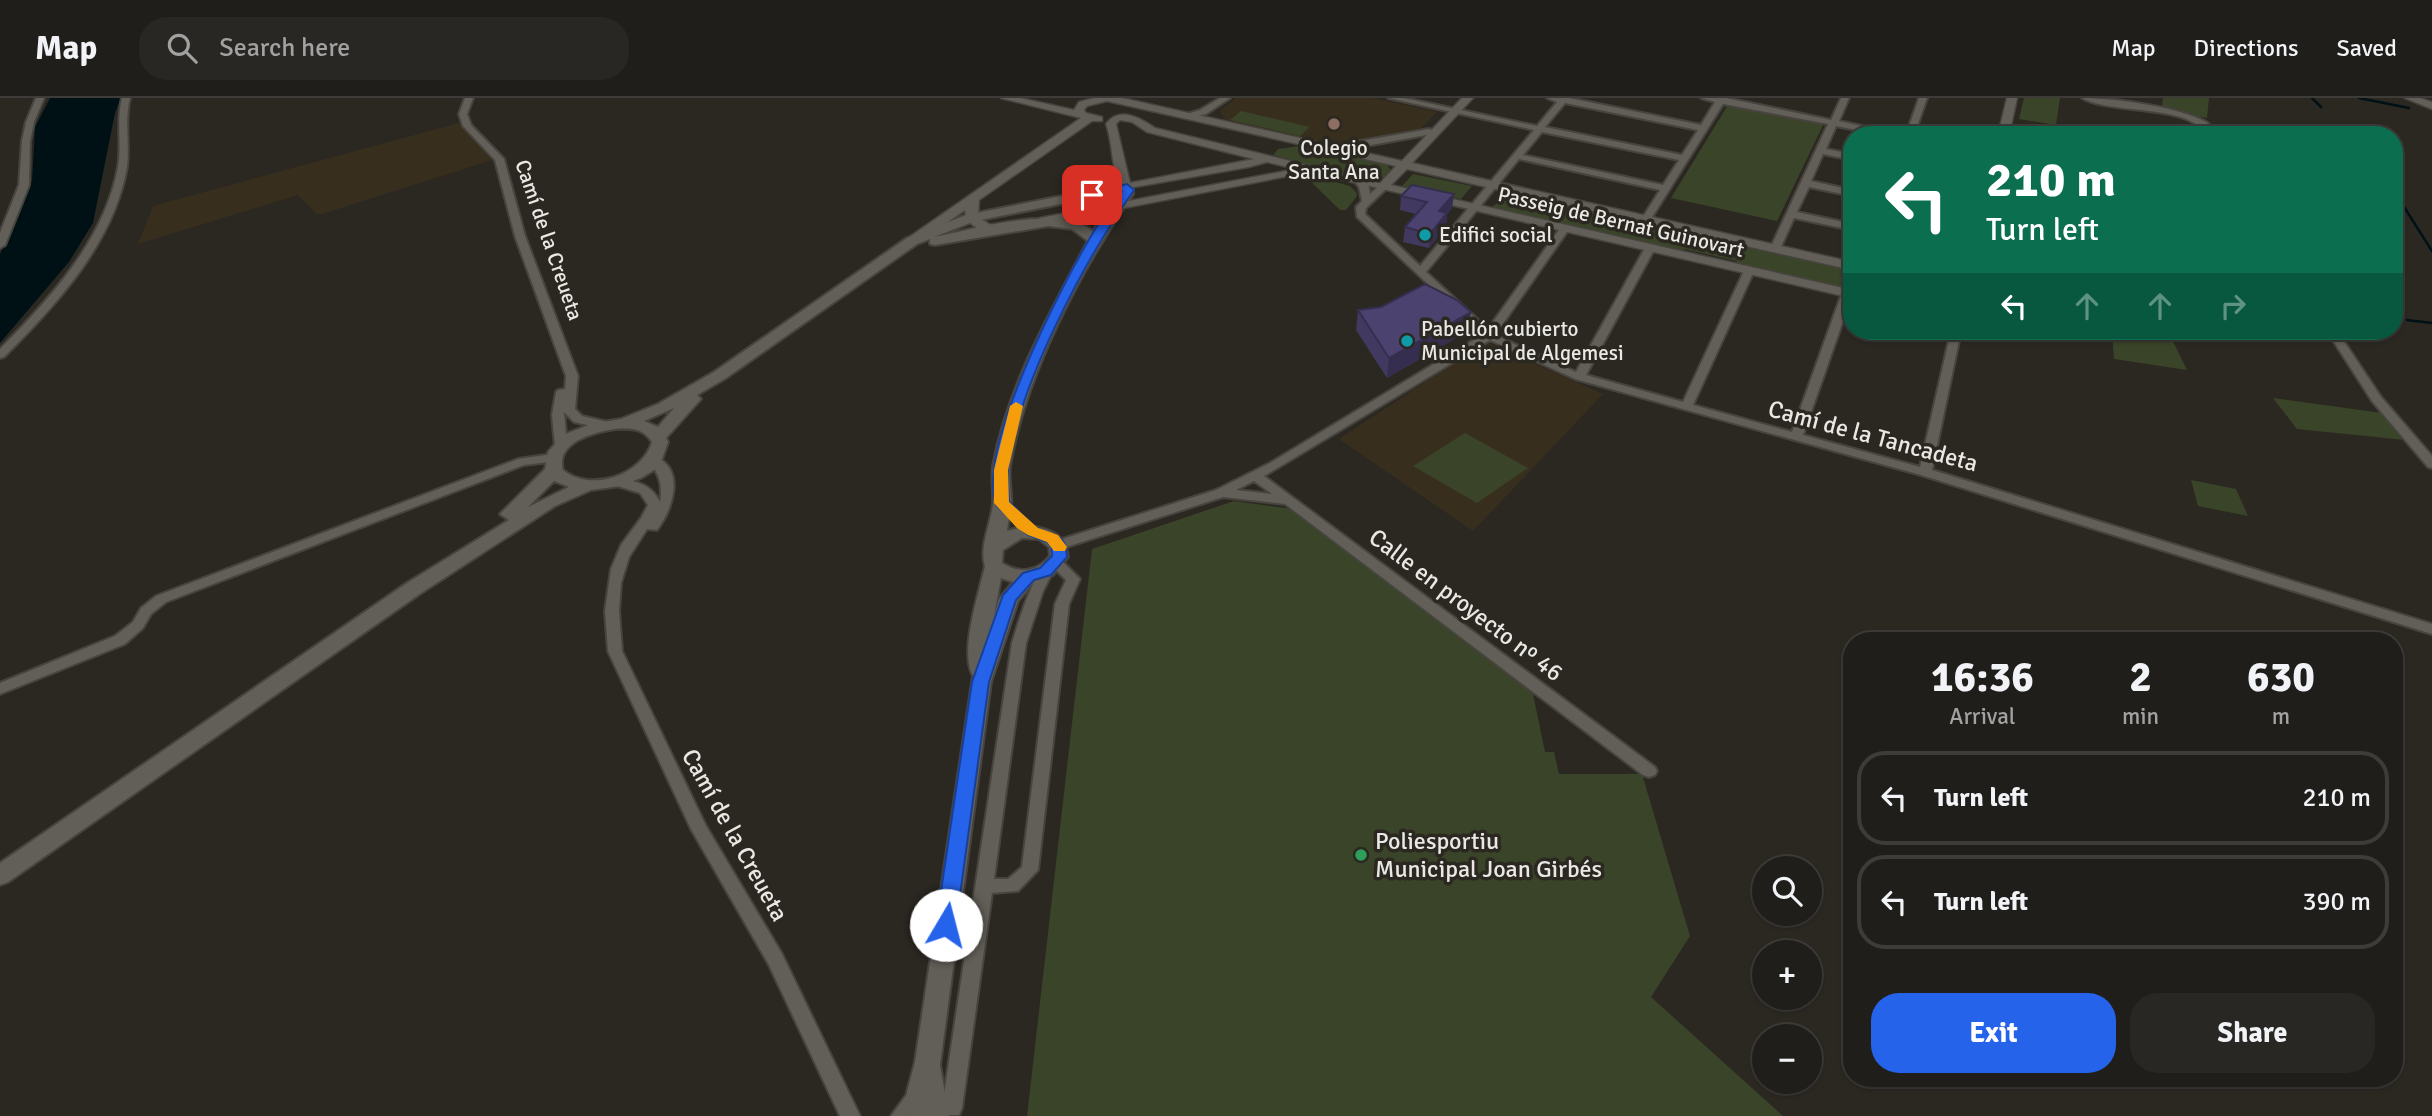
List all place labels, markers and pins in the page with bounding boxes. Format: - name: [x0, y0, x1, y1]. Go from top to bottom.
- marker: Colegio Santa Ana: [1326, 116, 1342, 132]
- place label: Colegio Santa Ana: [1288, 135, 1380, 185]
- pin: [1062, 165, 1122, 225]
- place label: Edifici social: [1439, 222, 1553, 248]
- marker: Edifici social: [1417, 227, 1433, 243]
- place label: Pabellón cubierto Municipal de Algemesi: [1421, 316, 1624, 366]
- marker: Pabellón cubierto Municipal de Algemesi: [1399, 333, 1415, 349]
- place label: Poliesportiu Municipal Joan Girbés: [1375, 826, 1602, 884]
- marker: Poliesportiu Municipal Joan Girbés: [1353, 847, 1369, 863]

